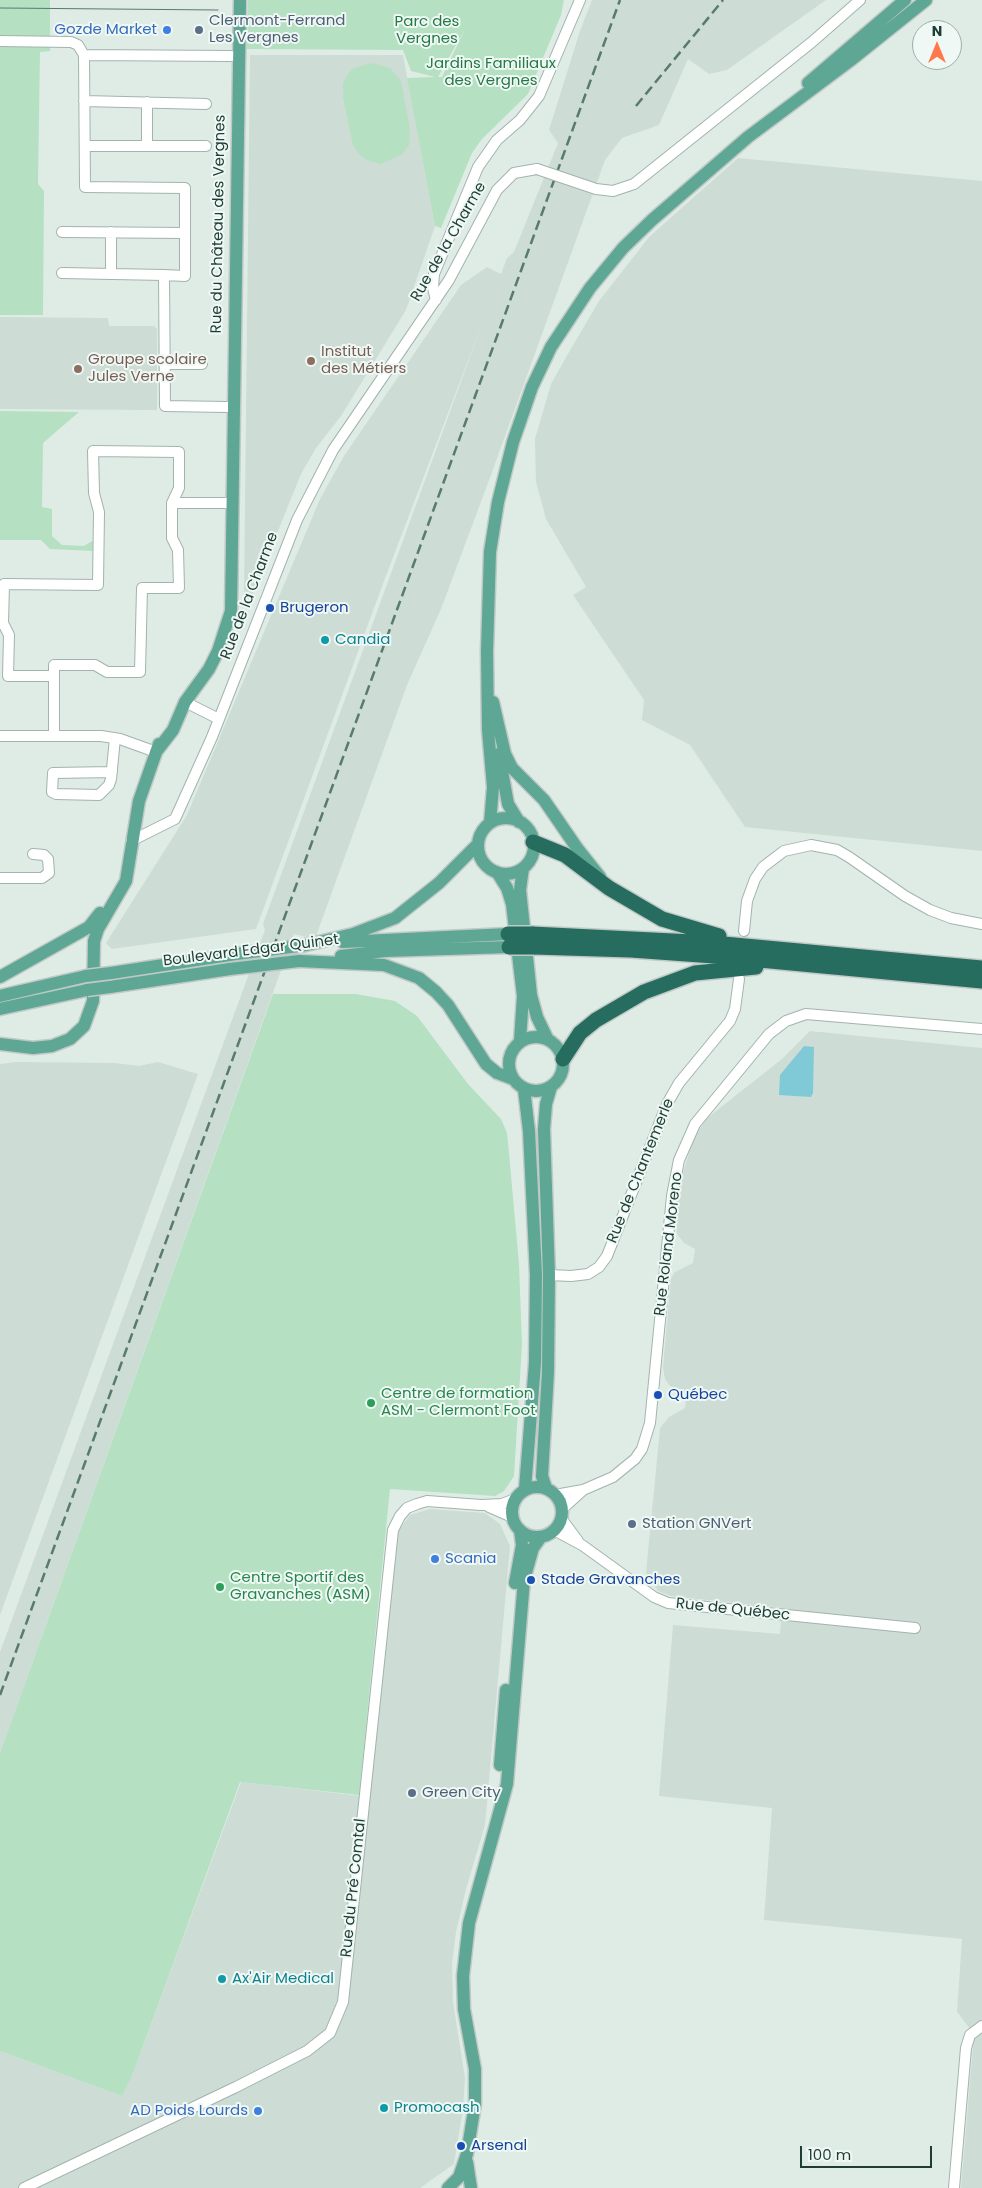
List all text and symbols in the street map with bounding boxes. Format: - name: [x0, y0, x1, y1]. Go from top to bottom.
- place label: Clermont-Ferrand Les Vergnes: [209, 12, 345, 47]
- park label: Parc des Vergnes: [395, 13, 459, 48]
- north arrow: [912, 20, 962, 70]
- place label: Gozde Market: [54, 21, 157, 39]
- text: N: [932, 21, 942, 41]
- marker: Gozde Market: [161, 24, 173, 36]
- marker: Clermont-Ferrand Les Vergnes: [193, 24, 205, 36]
- park label: Jardins Familiaux des Vergnes: [426, 55, 556, 90]
- street label: Rue du Château des Vergnes: [208, 114, 230, 334]
- street label: Rue de la Charme: [407, 179, 491, 305]
- place label: Institut des Métiers: [321, 343, 406, 378]
- place label: Groupe scolaire Jules Verne: [88, 351, 207, 386]
- marker: Institut des Métiers: [305, 355, 317, 367]
- marker: Groupe scolaire Jules Verne: [72, 363, 84, 375]
- street label: Rue de la Charme: [217, 530, 283, 662]
- place label: Brugeron: [280, 599, 349, 617]
- marker: Brugeron: [264, 602, 276, 614]
- place label: Candia: [335, 631, 390, 649]
- marker: Candia: [319, 634, 331, 646]
- street label: Boulevard Edgar Quinet: [162, 931, 340, 971]
- street label: Rue de Chantemerle: [604, 1096, 678, 1246]
- street label: Rue Roland Moreno: [651, 1171, 687, 1317]
- place label: Centre de formation ASM - Clermont Foot: [381, 1385, 536, 1420]
- place label: Québec: [668, 1386, 727, 1404]
- marker: Québec: [652, 1389, 664, 1401]
- marker: Centre de formation ASM - Clermont Foot: [365, 1397, 377, 1409]
- place label: Station GNVert: [642, 1515, 751, 1533]
- marker: Station GNVert: [626, 1518, 638, 1530]
- place label: Scania: [445, 1550, 496, 1568]
- marker: Scania: [429, 1553, 441, 1565]
- place label: Centre Sportif des Gravanches (ASM): [230, 1569, 371, 1604]
- place label: Stade Gravanches: [541, 1571, 680, 1589]
- marker: Stade Gravanches: [525, 1574, 537, 1586]
- marker: Centre Sportif des Gravanches (ASM): [214, 1581, 226, 1593]
- street label: Rue de Québec: [675, 1595, 791, 1625]
- place label: Green City: [422, 1784, 501, 1802]
- marker: Green City: [406, 1787, 418, 1799]
- street label: Rue du Pré Comtal: [338, 1818, 370, 1958]
- place label: Ax'Air Medical: [232, 1970, 334, 1988]
- marker: Ax'Air Medical: [216, 1973, 228, 1985]
- place label: Promocash: [394, 2099, 480, 2117]
- place label: AD Poids Lourds: [130, 2102, 248, 2120]
- marker: Promocash: [378, 2102, 390, 2114]
- marker: AD Poids Lourds: [252, 2105, 264, 2117]
- scale bar: [802, 2136, 934, 2168]
- place label: Arsenal: [471, 2137, 527, 2155]
- marker: Arsenal: [455, 2140, 467, 2152]
- text: 100 m: [808, 2144, 851, 2165]

